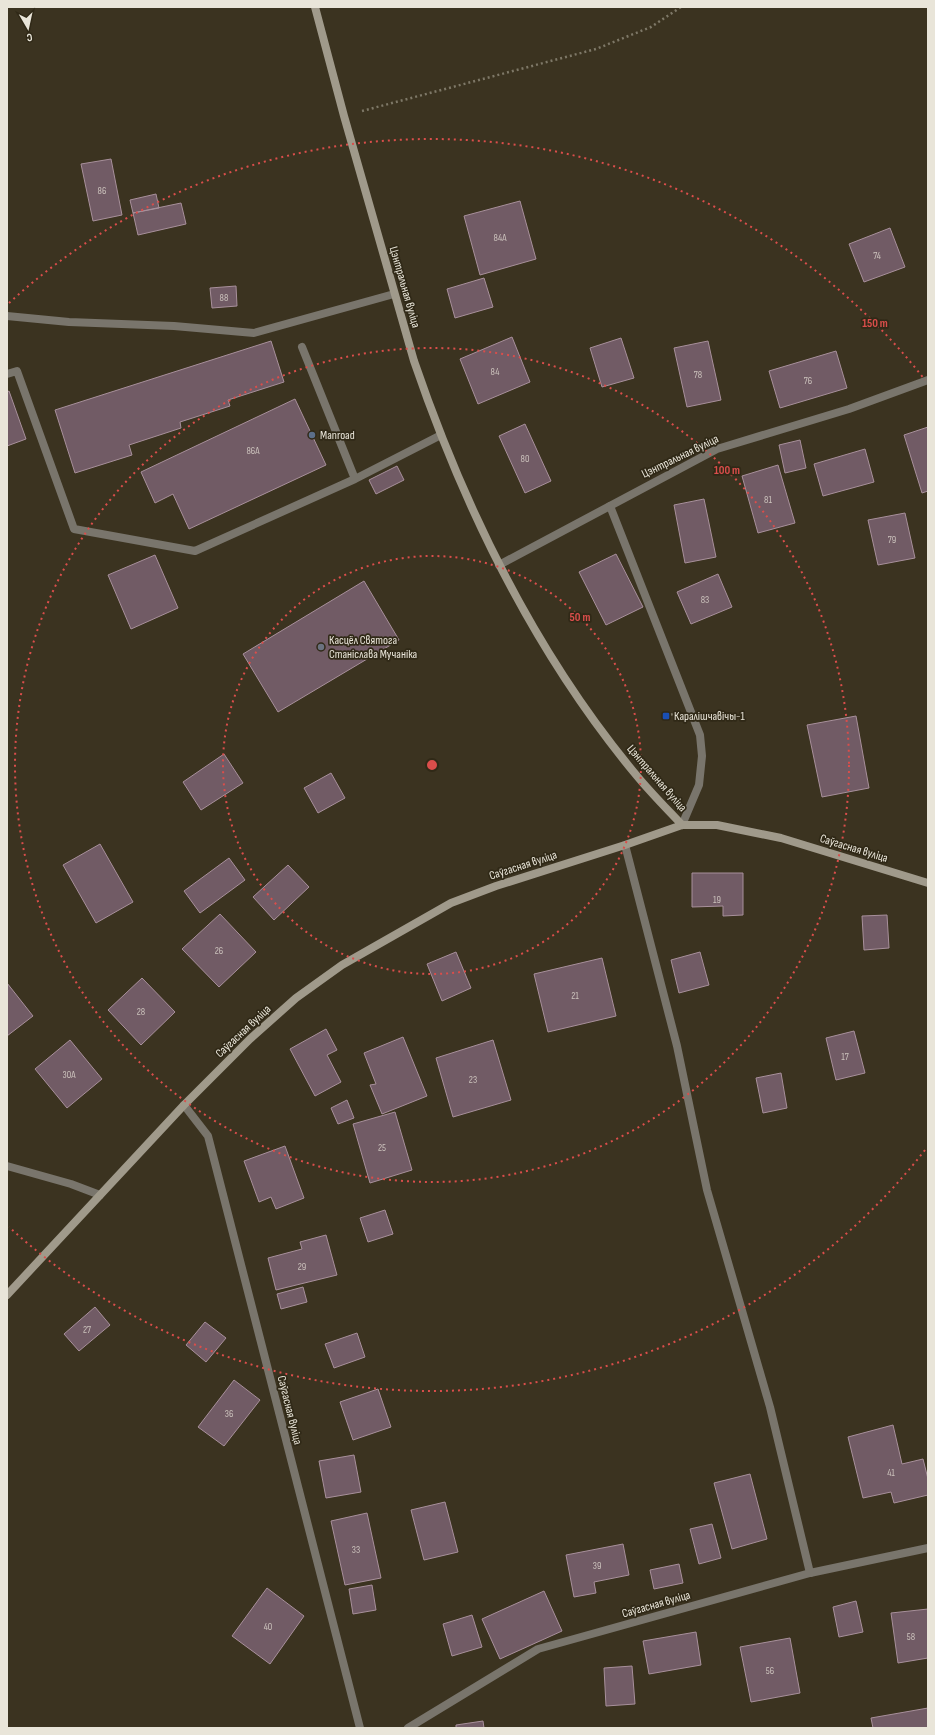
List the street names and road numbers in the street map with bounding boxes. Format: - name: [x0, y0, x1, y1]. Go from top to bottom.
- street label: Цэнтральная вуліца: [386, 245, 423, 330]
- street label: Цэнтральная вуліца: [639, 431, 722, 482]
- street label: Цэнтральная вуліца: [623, 742, 690, 815]
- street label: Саўгасная вуліца: [818, 831, 890, 866]
- street label: Саўгасная вуліца: [487, 847, 559, 883]
- street label: Саўгасная вуліца: [212, 1002, 275, 1061]
- street label: Саўгасная вуліца: [274, 1374, 305, 1446]
- street label: Саўгасная вуліца: [620, 1587, 692, 1621]

